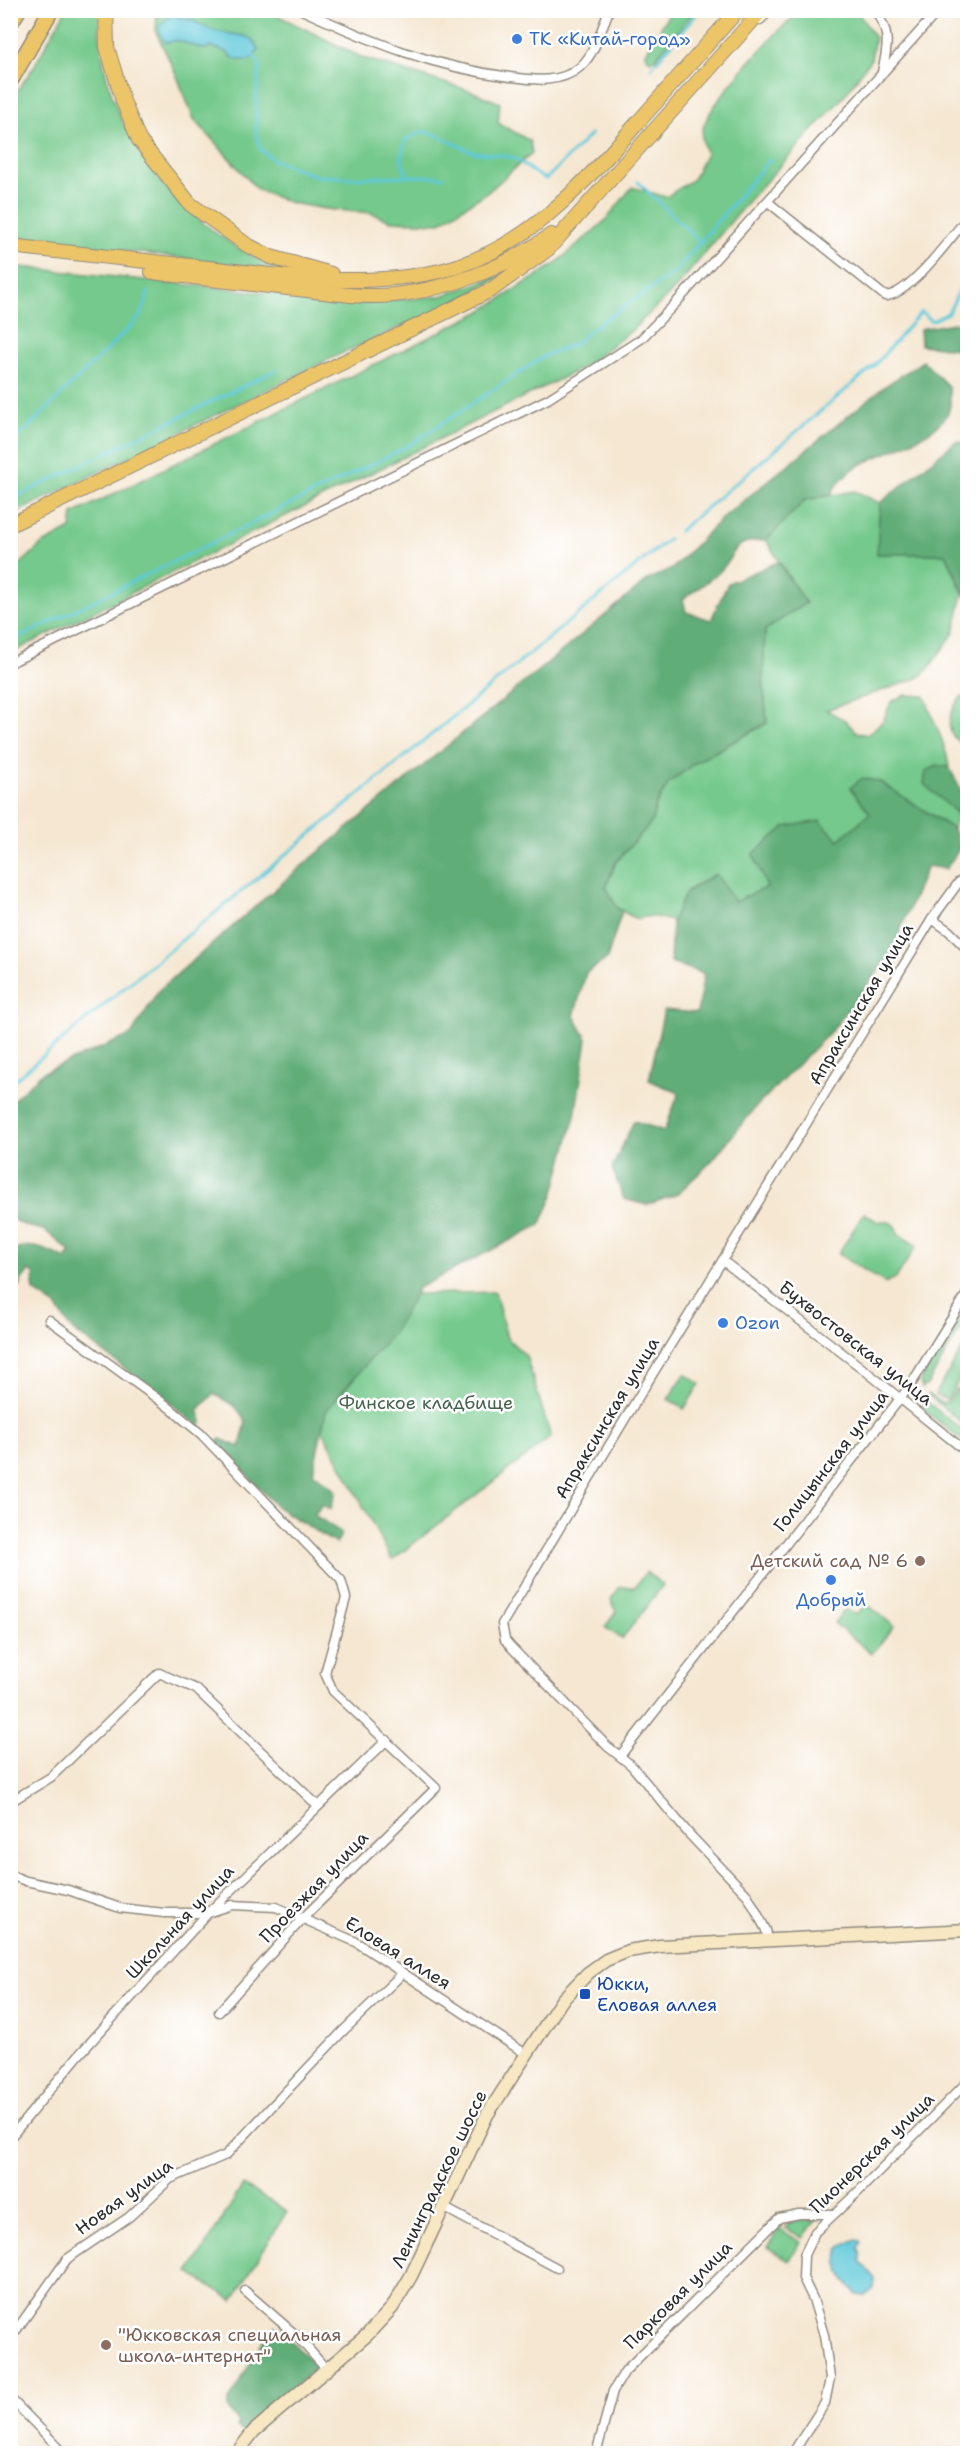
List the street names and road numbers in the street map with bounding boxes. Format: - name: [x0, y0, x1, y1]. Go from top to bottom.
- street label: Апраксинская улица: [803, 919, 919, 1089]
- street label: Бухвостовская улица: [774, 1275, 938, 1411]
- street label: Апраксинская улица: [549, 1333, 665, 1503]
- street label: Голицынская улица: [768, 1385, 894, 1537]
- street label: Проезжая улица: [254, 1826, 374, 1948]
- street label: Школьная улица: [121, 1860, 239, 1984]
- street label: Еловая аллея: [341, 1911, 455, 1995]
- street label: Ленинградское шоссе: [385, 2086, 493, 2272]
- street label: Пионерская улица: [804, 2087, 940, 2219]
- street label: Новая улица: [70, 2154, 178, 2240]
- street label: Парковая улица: [619, 2236, 737, 2354]

